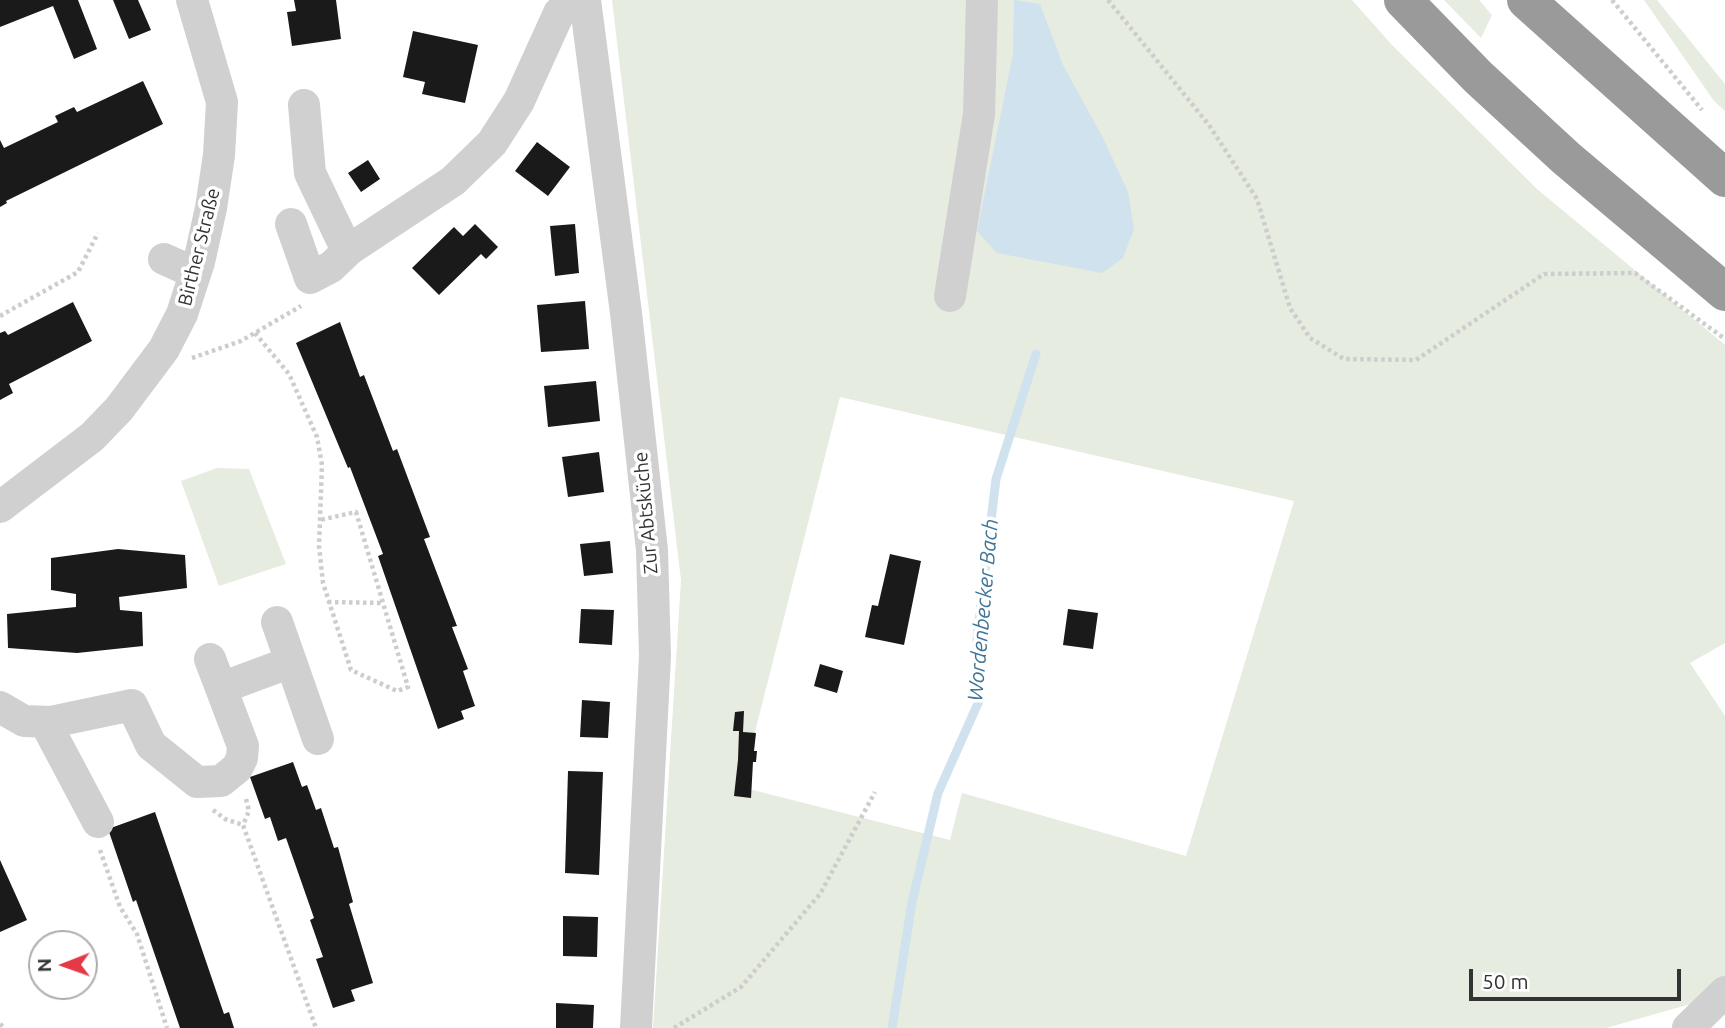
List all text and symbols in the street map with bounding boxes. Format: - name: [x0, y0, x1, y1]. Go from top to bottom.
- street label: Birther Straße: [173, 186, 225, 308]
- street label: Zur Abtsküche: [629, 451, 663, 575]
- water label: Wordenbecker Bach: [962, 518, 1004, 702]
- north arrow: [28, 930, 98, 1000]
- scale bar: [1473, 954, 1685, 998]
- text: N: [33, 958, 55, 973]
- text: 50 m: [1482, 969, 1529, 993]

